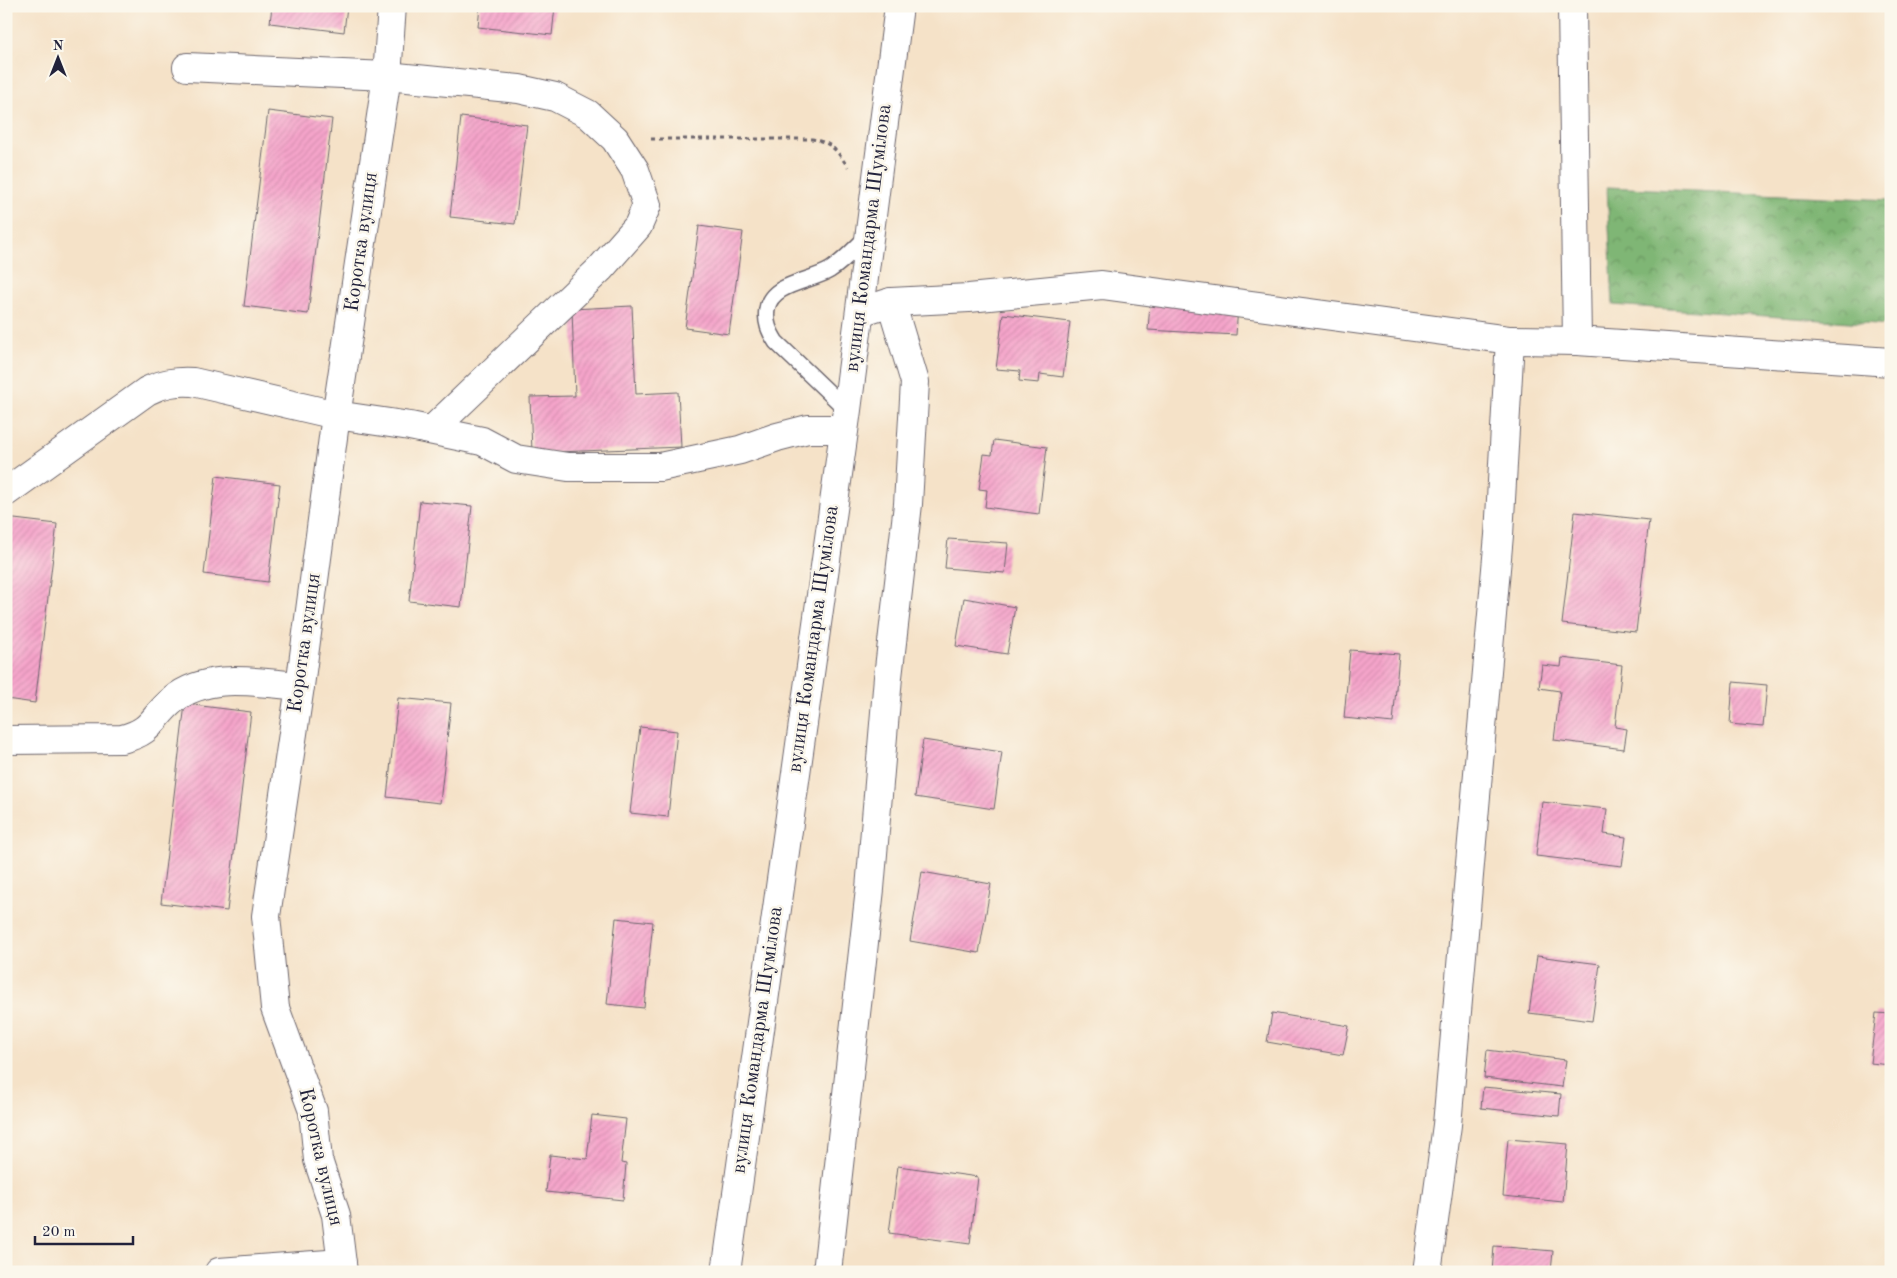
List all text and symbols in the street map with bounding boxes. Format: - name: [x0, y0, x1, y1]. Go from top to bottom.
- north arrow: [32, 32, 82, 82]
- text: N: [53, 39, 64, 53]
- street label: вулиця Командарма Шумілова: [843, 103, 895, 373]
- street label: Коротка вулиця: [342, 171, 382, 313]
- street label: вулиця Командарма Шумілова: [785, 504, 843, 774]
- street label: Коротка вулиця: [285, 572, 325, 714]
- street label: вулиця Командарма Шумілова: [729, 905, 787, 1175]
- street label: Коротка вулиця: [294, 1086, 346, 1228]
- scale bar: [35, 1213, 132, 1245]
- text: 20 m: [42, 1225, 76, 1240]

